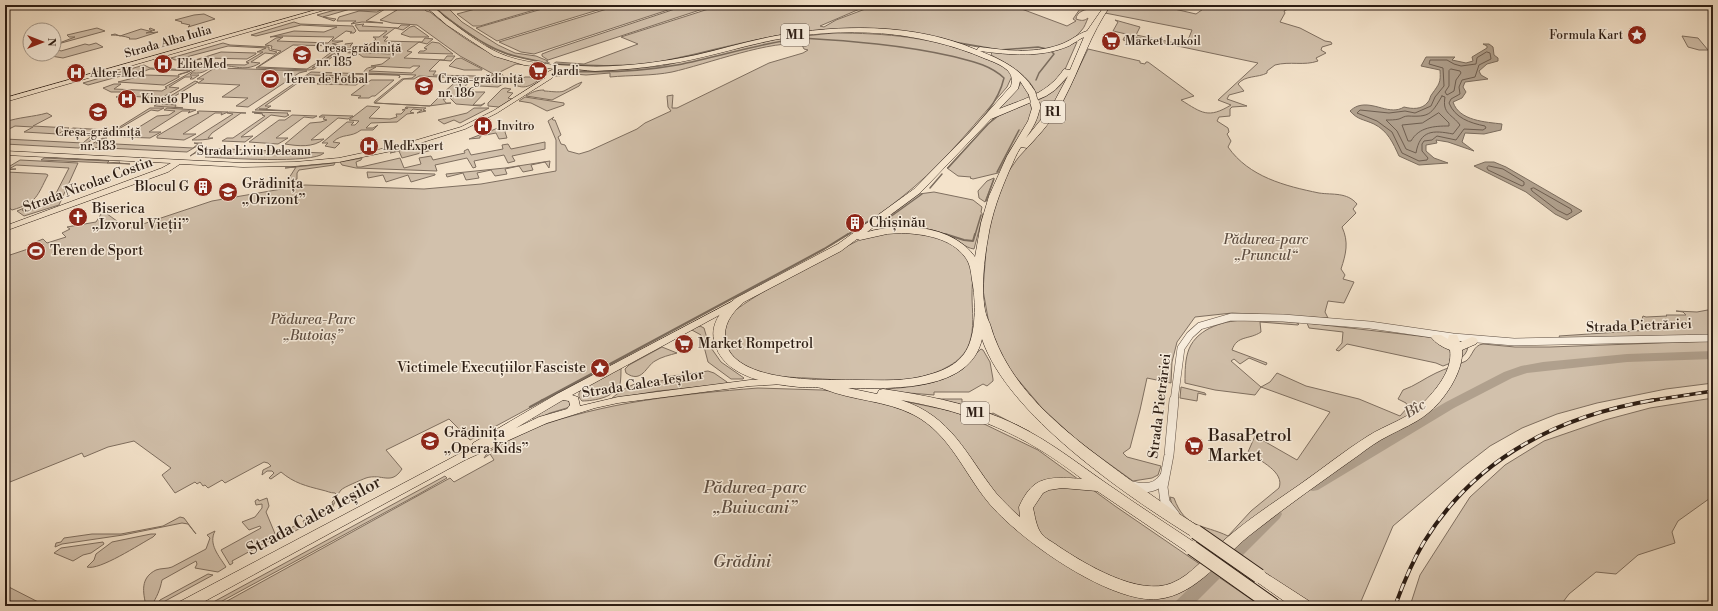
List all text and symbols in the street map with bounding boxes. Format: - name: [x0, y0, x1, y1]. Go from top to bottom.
- north arrow: [22, 22, 62, 62]
- street label: Strada Alba Iulia: [123, 22, 214, 62]
- road number: M1: [781, 24, 809, 46]
- place icon: Formula Kart: [1626, 24, 1648, 46]
- place label: Formula Kart: [1549, 28, 1624, 43]
- supermarket icon: Market Lukoil: [1100, 30, 1122, 52]
- place label: Market Lukoil: [1125, 34, 1201, 49]
- text: N: [44, 38, 58, 47]
- place label: Creșa-grădiniță nr. 185: [316, 41, 402, 70]
- school or university icon: Creșa-grădiniță nr. 185: [291, 44, 313, 66]
- hospital icon: EliteMed: [152, 53, 174, 75]
- place label: EliteMed: [177, 57, 227, 72]
- supermarket icon: Jardi: [527, 60, 549, 82]
- hospital icon: Alter-Med: [65, 62, 87, 84]
- place label: Jardi: [551, 64, 579, 79]
- place label: Alter-Med: [89, 66, 145, 81]
- sports icon: Teren de Fotbal: [259, 68, 281, 90]
- place label: Teren de Fotbal: [284, 72, 369, 87]
- place label: Creșa-grădiniță nr. 186: [438, 72, 524, 101]
- school or university icon: Creșa-grădiniță nr. 186: [413, 75, 435, 97]
- hospital icon: Kineto Plus: [116, 88, 138, 110]
- place label: Kineto Plus: [141, 92, 204, 107]
- school or university icon: Creșa-grădiniță nr. 183: [87, 101, 109, 123]
- road number: R1: [1041, 101, 1065, 123]
- hospital icon: Invitro: [472, 115, 494, 137]
- place label: Invitro: [497, 119, 535, 134]
- place label: Creșa-grădiniță nr. 183: [55, 125, 142, 154]
- hospital icon: MedExpert: [358, 135, 380, 157]
- place label: MedExpert: [383, 139, 444, 154]
- street label: Strada Liviu Deleanu: [197, 144, 311, 159]
- street label: Strada Nicolae Costin: [21, 153, 156, 217]
- place label: Grădinița „Orizont”: [242, 175, 306, 209]
- building icon: Blocul G: [192, 176, 214, 198]
- place label: Blocul G: [134, 178, 190, 196]
- school or university icon: Grădinița „Orizont”: [217, 181, 239, 203]
- place label: Biserica „Izvorul Vieții”: [91, 200, 189, 234]
- church icon: Biserica „Izvorul Vieții”: [67, 206, 89, 228]
- building icon: Chișinău: [844, 212, 866, 234]
- place label: Chișinău: [869, 214, 926, 232]
- park label: Pădurea-parc „Pruncul“: [1223, 231, 1309, 265]
- sports icon: Teren de Sport: [25, 240, 47, 262]
- place label: Teren de Sport: [50, 242, 143, 260]
- park label: Pădurea-Parc „Butoiaș”: [270, 311, 356, 345]
- street label: Strada Pietrăriei: [1586, 315, 1693, 337]
- supermarket icon: Market Rompetrol: [673, 333, 695, 355]
- place label: Market Rompetrol: [698, 335, 813, 353]
- street label: Strada Pietrăriei: [1145, 352, 1175, 460]
- place icon: Victimele Execuțiilor Fasciste: [589, 357, 611, 379]
- place label: Victimele Execuțiilor Fasciste: [396, 359, 586, 377]
- street label: Strada Calea Ieșilor: [581, 365, 705, 403]
- water label: Bîc: [1400, 395, 1429, 423]
- road number: M1: [961, 402, 989, 424]
- place label: Grădinița „Opera Kids”: [444, 424, 529, 458]
- place label: BasaPetrol Market: [1207, 425, 1291, 467]
- school or university icon: Grădinița „Opera Kids”: [419, 430, 441, 452]
- supermarket icon: BasaPetrol Market: [1183, 435, 1205, 457]
- street label: Strada Calea Ieșilor: [243, 471, 385, 561]
- park label: Pădurea-parc „Buiucani”: [702, 477, 807, 519]
- park label: Grădini: [713, 551, 772, 573]

